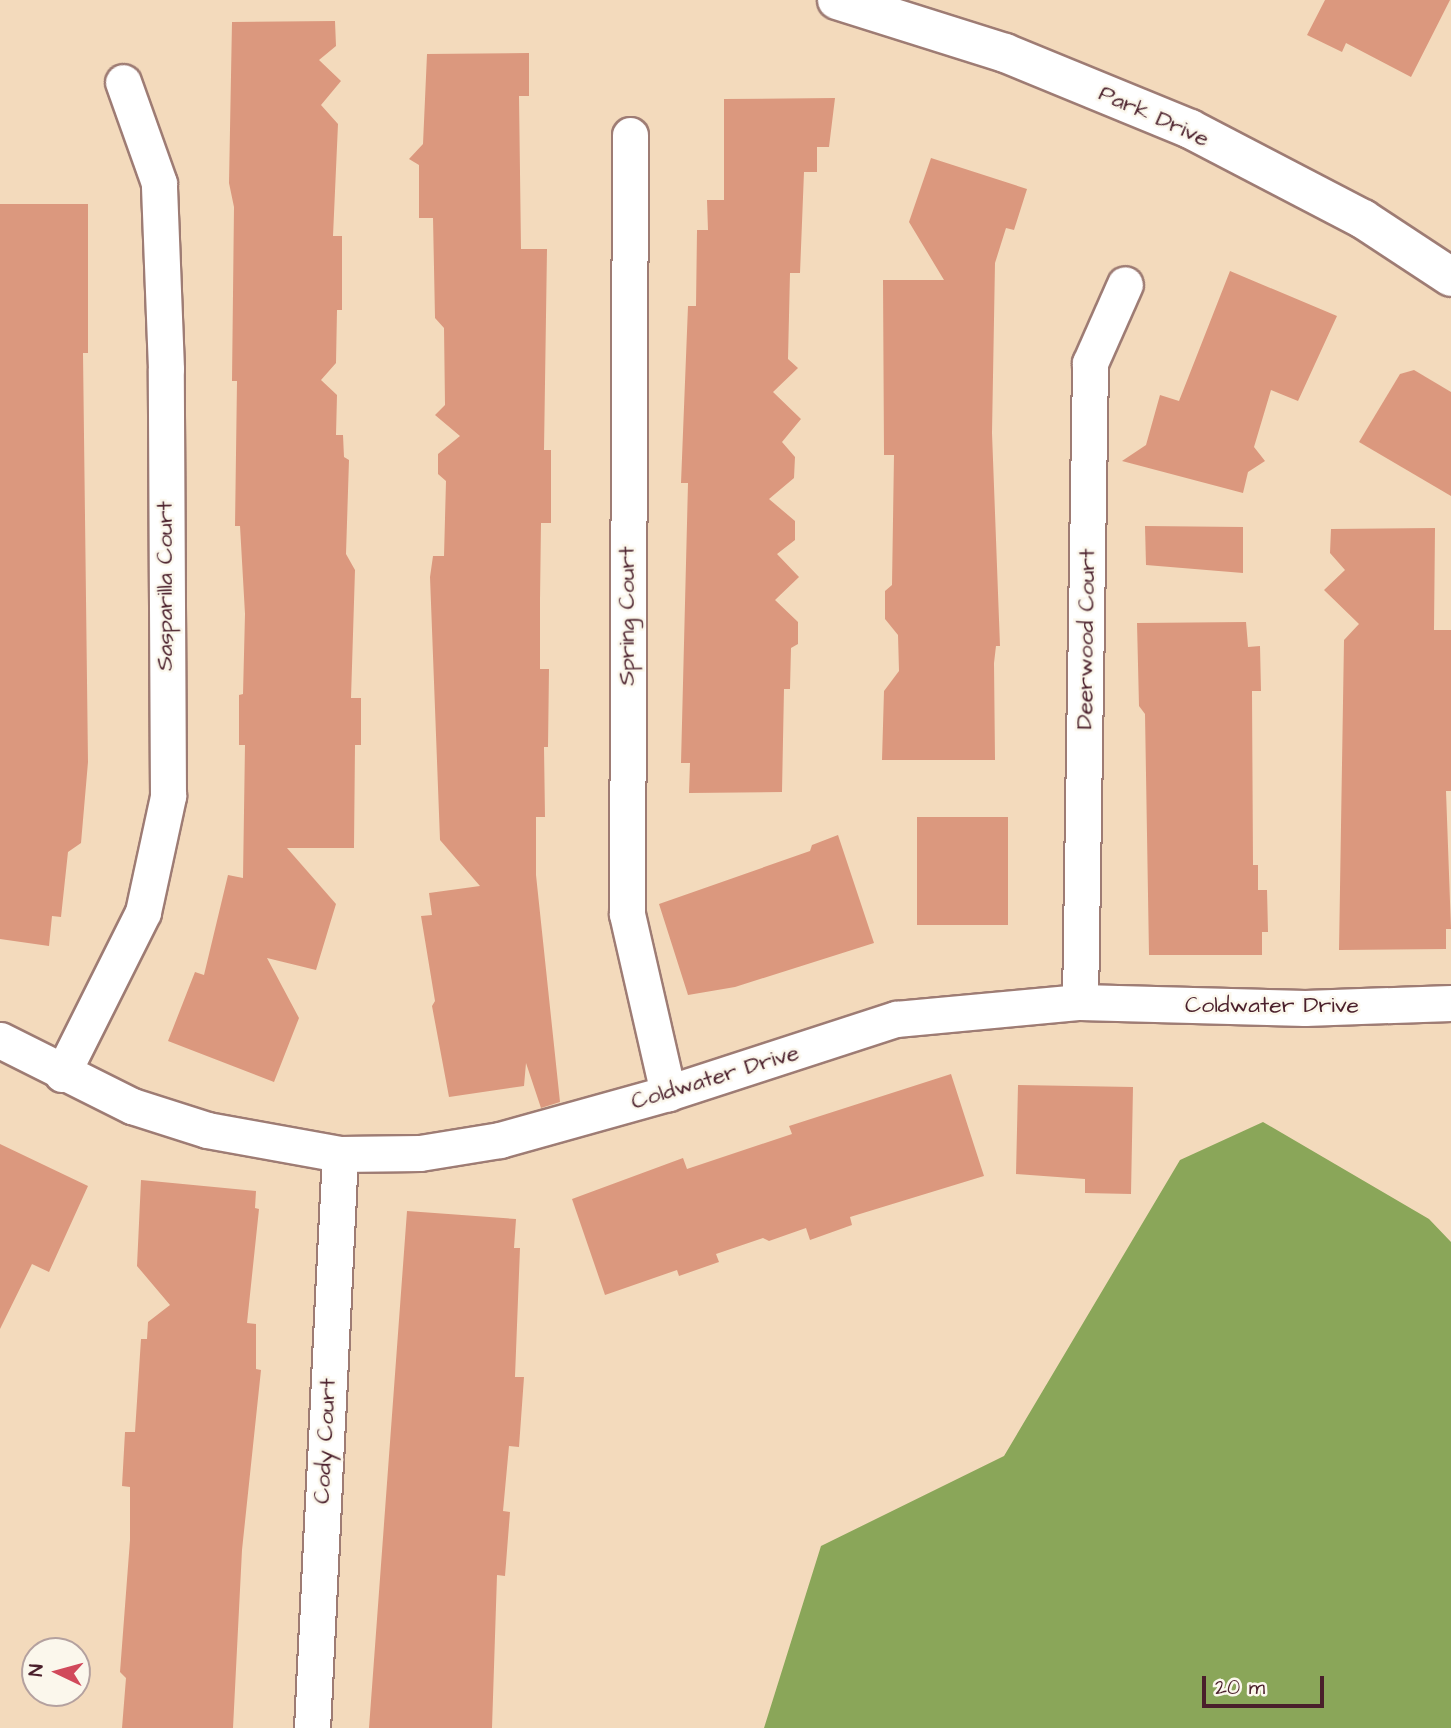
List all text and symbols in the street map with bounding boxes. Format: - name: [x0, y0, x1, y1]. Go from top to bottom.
- street label: Park Drive: [1095, 79, 1213, 153]
- street label: Sasparilla Court: [151, 501, 179, 671]
- street label: Spring Court: [613, 546, 641, 686]
- street label: Deerwood Court: [1071, 548, 1101, 730]
- street label: Coldwater Drive: [1185, 991, 1359, 1019]
- street label: Coldwater Drive: [628, 1038, 802, 1116]
- street label: Cody Court: [308, 1377, 342, 1505]
- north arrow: [21, 1637, 91, 1707]
- scale bar: [1206, 1662, 1328, 1706]
- text: N: [23, 1663, 51, 1677]
- text: 20 m: [1215, 1673, 1265, 1702]

